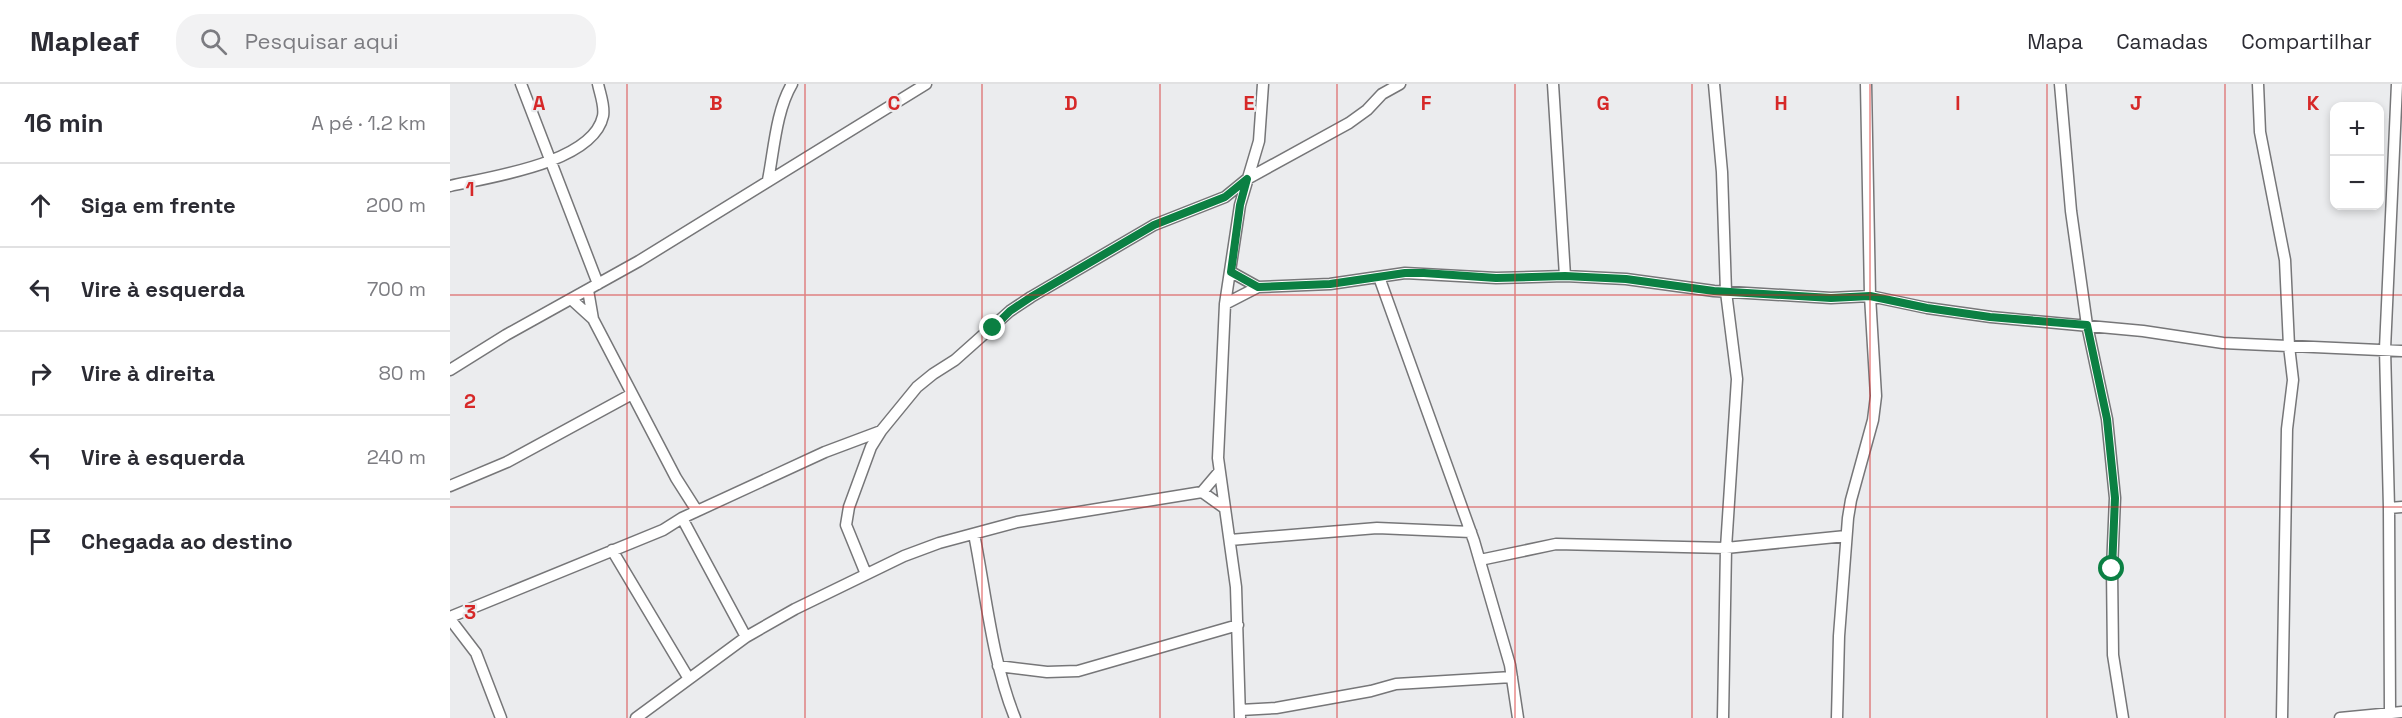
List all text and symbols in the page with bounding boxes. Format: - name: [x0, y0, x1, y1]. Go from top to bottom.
- search box: [176, 14, 596, 68]
- text: Mapleaf: [30, 23, 140, 59]
- icon: search: [197, 25, 230, 58]
- text: Pesquisar aqui: [245, 27, 399, 55]
- text: Mapa: [2027, 28, 2083, 55]
- text: Camadas: [2116, 28, 2208, 55]
- text: Compartilhar: [2241, 28, 2372, 55]
- text: A: [533, 90, 546, 116]
- text: B: [709, 90, 723, 116]
- text: C: [888, 90, 901, 116]
- text: D: [1064, 90, 1078, 116]
- text: E: [1243, 90, 1255, 116]
- text: F: [1421, 90, 1432, 116]
- text: G: [1596, 90, 1610, 116]
- text: H: [1774, 90, 1788, 116]
- text: I: [1955, 90, 1961, 116]
- text: J: [2130, 90, 2142, 116]
- text: K: [2307, 90, 2320, 116]
- map controls: [2330, 102, 2384, 210]
- button: +: [2330, 102, 2384, 156]
- text: 16 min: [24, 106, 104, 140]
- text: A pé · 1.2 km: [311, 110, 426, 136]
- button: −: [2330, 156, 2384, 210]
- text: 1: [465, 176, 475, 202]
- icon: ahead: [24, 189, 57, 222]
- text: Siga em frente: [81, 191, 236, 219]
- text: 200 m: [366, 192, 426, 218]
- icon: left: [24, 273, 57, 306]
- text: Vire à esquerda: [81, 275, 245, 303]
- text: 700 m: [367, 276, 426, 302]
- route end: [979, 314, 1005, 340]
- icon: right: [24, 357, 57, 390]
- text: Vire à direita: [81, 359, 215, 387]
- text: 80 m: [378, 360, 426, 386]
- text: 2: [464, 388, 476, 414]
- icon: left: [24, 441, 57, 474]
- text: Vire à esquerda: [81, 443, 245, 471]
- text: 240 m: [367, 444, 426, 470]
- icon: arrive: [24, 525, 57, 558]
- text: Chegada ao destino: [81, 527, 293, 555]
- route start: [2098, 555, 2124, 581]
- text: 3: [464, 599, 476, 625]

